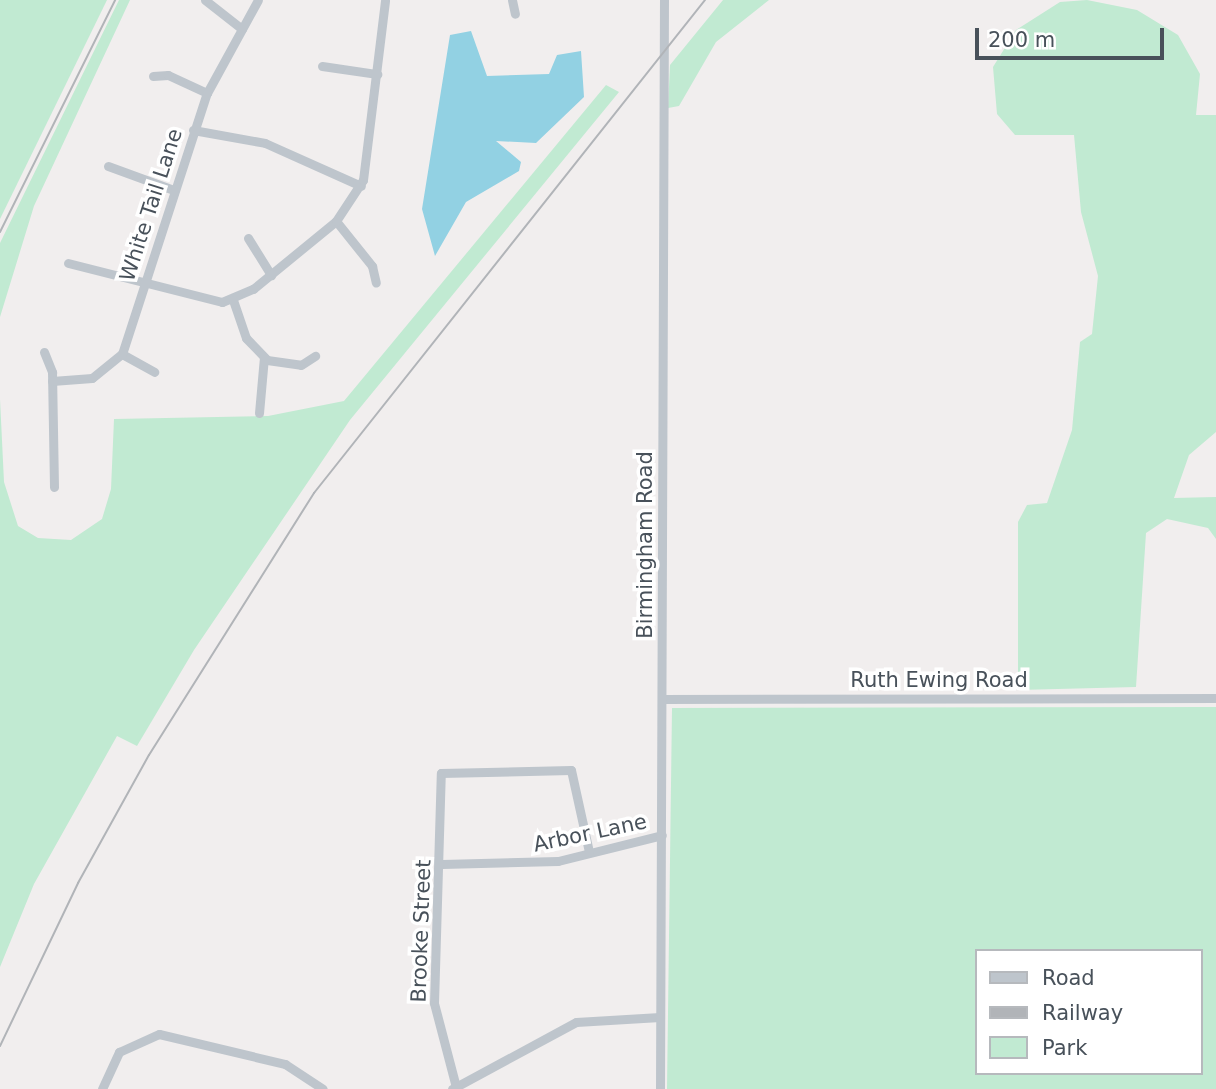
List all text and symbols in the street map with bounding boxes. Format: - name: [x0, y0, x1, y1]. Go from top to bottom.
- scale bar: [978, 14, 1167, 58]
- text: 200 m: [988, 28, 1055, 52]
- street label: White Tail Lane: [114, 125, 188, 285]
- street label: Birmingham Road: [632, 451, 658, 639]
- street label: Ruth Ewing Road: [850, 667, 1028, 693]
- street label: Arbor Lane: [531, 809, 649, 857]
- street label: Brooke Street: [406, 859, 436, 1003]
- legend: [974, 949, 1202, 1075]
- text: Road: [1042, 966, 1095, 990]
- text: Railway: [1042, 1001, 1123, 1025]
- text: Park: [1042, 1036, 1087, 1060]

